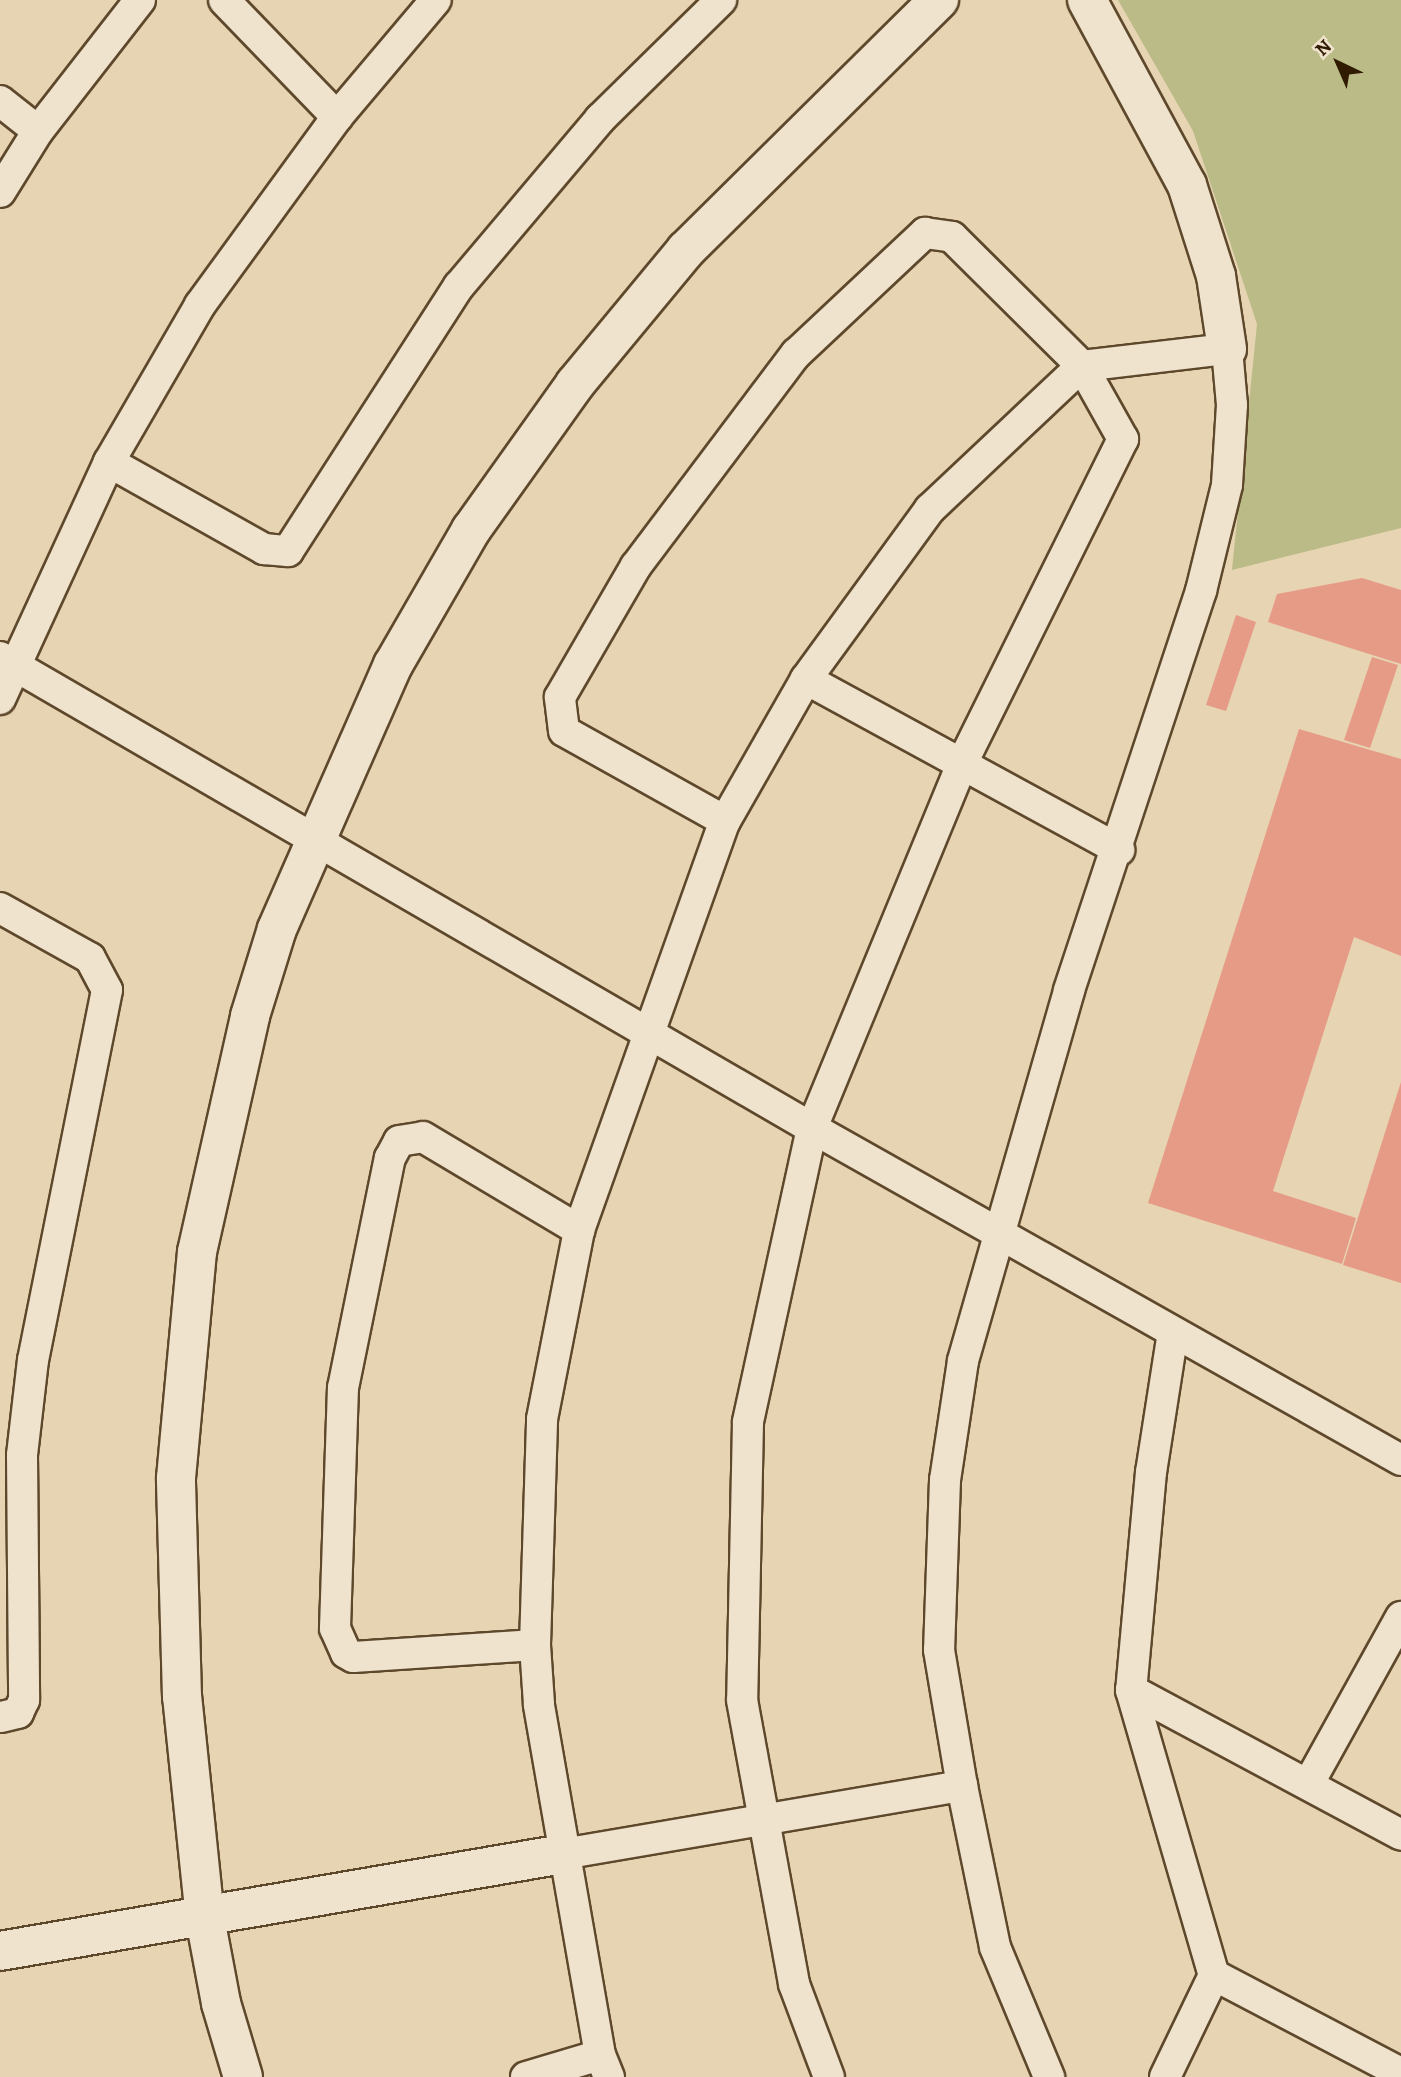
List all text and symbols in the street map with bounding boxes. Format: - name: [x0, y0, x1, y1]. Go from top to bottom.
- north arrow: [1303, 28, 1373, 98]
- text: N: [1309, 34, 1337, 62]

